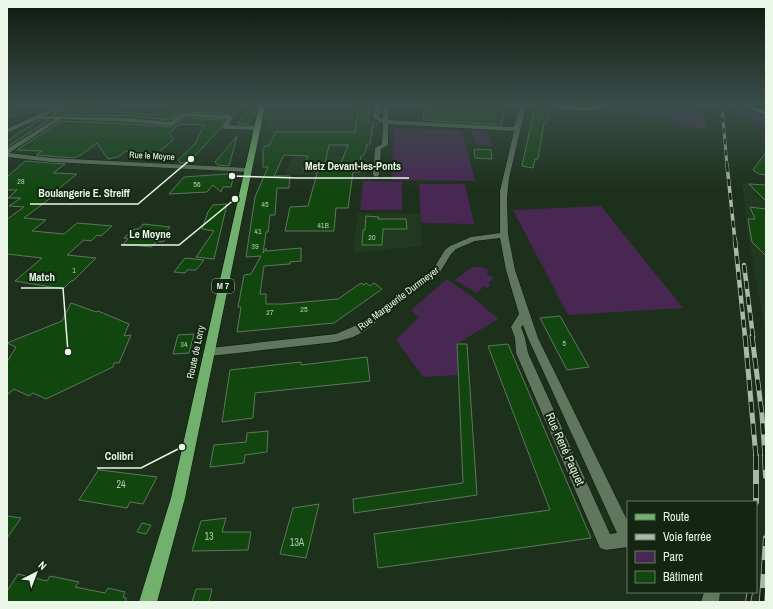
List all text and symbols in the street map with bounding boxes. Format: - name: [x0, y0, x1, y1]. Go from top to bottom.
- street label: Rue le Moyne: [129, 149, 175, 163]
- callout: Metz Devant-les-Ponts: [297, 155, 409, 178]
- text: Metz Devant-les-Ponts: [305, 159, 401, 173]
- house number: 28: [17, 176, 25, 186]
- house number: 56: [193, 179, 201, 189]
- callout: Boulangerie E. Streiff: [30, 181, 138, 204]
- text: Boulangerie E. Streiff: [38, 186, 130, 200]
- house number: 45: [261, 199, 269, 209]
- house number: 41B: [317, 220, 329, 230]
- callout: Le Moyne: [121, 222, 179, 245]
- house number: 41: [254, 226, 262, 236]
- text: Le Moyne: [129, 227, 171, 241]
- house number: 20: [368, 232, 376, 242]
- house number: 39: [251, 241, 259, 251]
- street label: Rue Marguerite Durrmeyer: [355, 264, 442, 333]
- callout: Match: [21, 265, 63, 288]
- house number: 1: [72, 265, 76, 275]
- text: Match: [29, 270, 55, 284]
- road number: M 7: [212, 279, 234, 293]
- house number: 25: [300, 304, 308, 314]
- house number: 27: [266, 307, 274, 317]
- street label: Route de Lorry: [183, 323, 208, 380]
- house number: 5: [562, 338, 566, 348]
- house number: 34: [180, 339, 188, 349]
- street label: Rue René Paquet: [542, 410, 588, 488]
- callout: Colibri: [97, 445, 141, 468]
- text: Colibri: [105, 449, 133, 463]
- house number: 24: [116, 478, 126, 491]
- legend: [627, 501, 757, 593]
- text: Route: [663, 509, 689, 525]
- text: Voie ferrée: [663, 529, 711, 545]
- house number: 13: [204, 530, 214, 543]
- house number: 13A: [290, 536, 305, 549]
- text: Parc: [663, 549, 683, 565]
- north arrow: [16, 553, 56, 593]
- text: N: [36, 558, 50, 573]
- text: Bâtiment: [663, 569, 703, 585]

